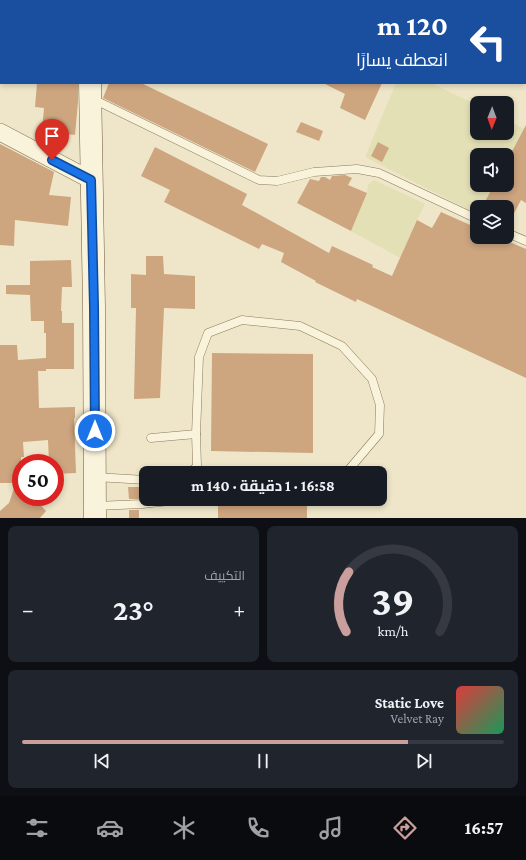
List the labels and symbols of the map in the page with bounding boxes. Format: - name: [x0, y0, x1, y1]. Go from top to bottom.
- north arrow: [470, 96, 514, 140]
- pin: [35, 119, 69, 160]
- position arrow: [74, 410, 116, 452]
- speed limit sign: 50: [12, 454, 64, 506]

